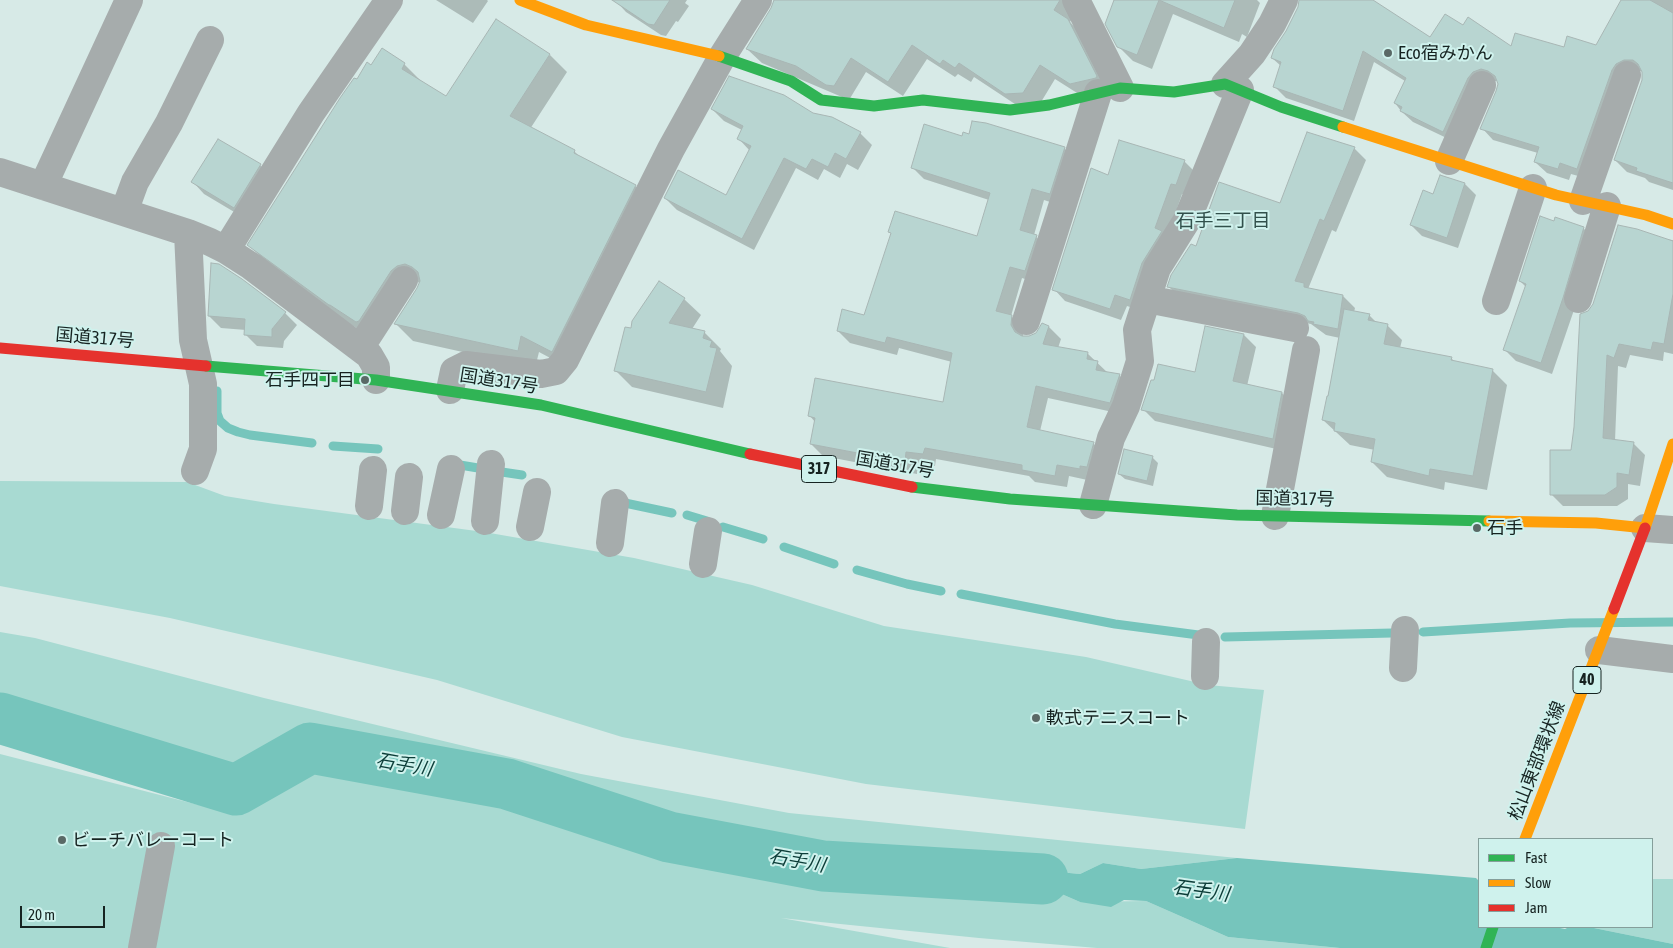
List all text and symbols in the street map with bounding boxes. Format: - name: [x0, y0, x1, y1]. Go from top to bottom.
- place label: Eco宿みかん: [1398, 42, 1493, 64]
- marker: Eco宿みかん: [1382, 47, 1394, 59]
- district label: 石手三丁目: [1176, 210, 1270, 232]
- street label: 国道317号: [55, 324, 135, 352]
- street label: 国道317号: [458, 364, 540, 398]
- place label: 石手四丁目: [265, 369, 355, 391]
- marker: 石手四丁目: [359, 374, 371, 386]
- street label: 国道317号: [854, 447, 936, 483]
- road number: 317: [802, 456, 836, 482]
- street label: 国道317号: [1255, 488, 1335, 510]
- place label: 石手: [1487, 517, 1523, 539]
- marker: 石手: [1471, 522, 1483, 534]
- road number: 40: [1573, 666, 1601, 694]
- street label: 松山東部環状線: [1504, 698, 1570, 824]
- place label: 軟式テニスコート: [1046, 707, 1190, 729]
- marker: 軟式テニスコート: [1030, 712, 1042, 724]
- water label: 石手川: [374, 749, 434, 781]
- place label: ビーチバレーコート: [72, 829, 234, 851]
- marker: ビーチバレーコート: [56, 834, 68, 846]
- legend: [1478, 838, 1653, 928]
- water label: 石手川: [767, 845, 827, 877]
- text: Fast: [1525, 849, 1547, 866]
- text: Slow: [1525, 874, 1551, 891]
- water label: 石手川: [1171, 876, 1231, 906]
- scale bar: [22, 896, 108, 928]
- text: Jam: [1525, 899, 1548, 916]
- text: 20 m: [28, 906, 55, 923]

